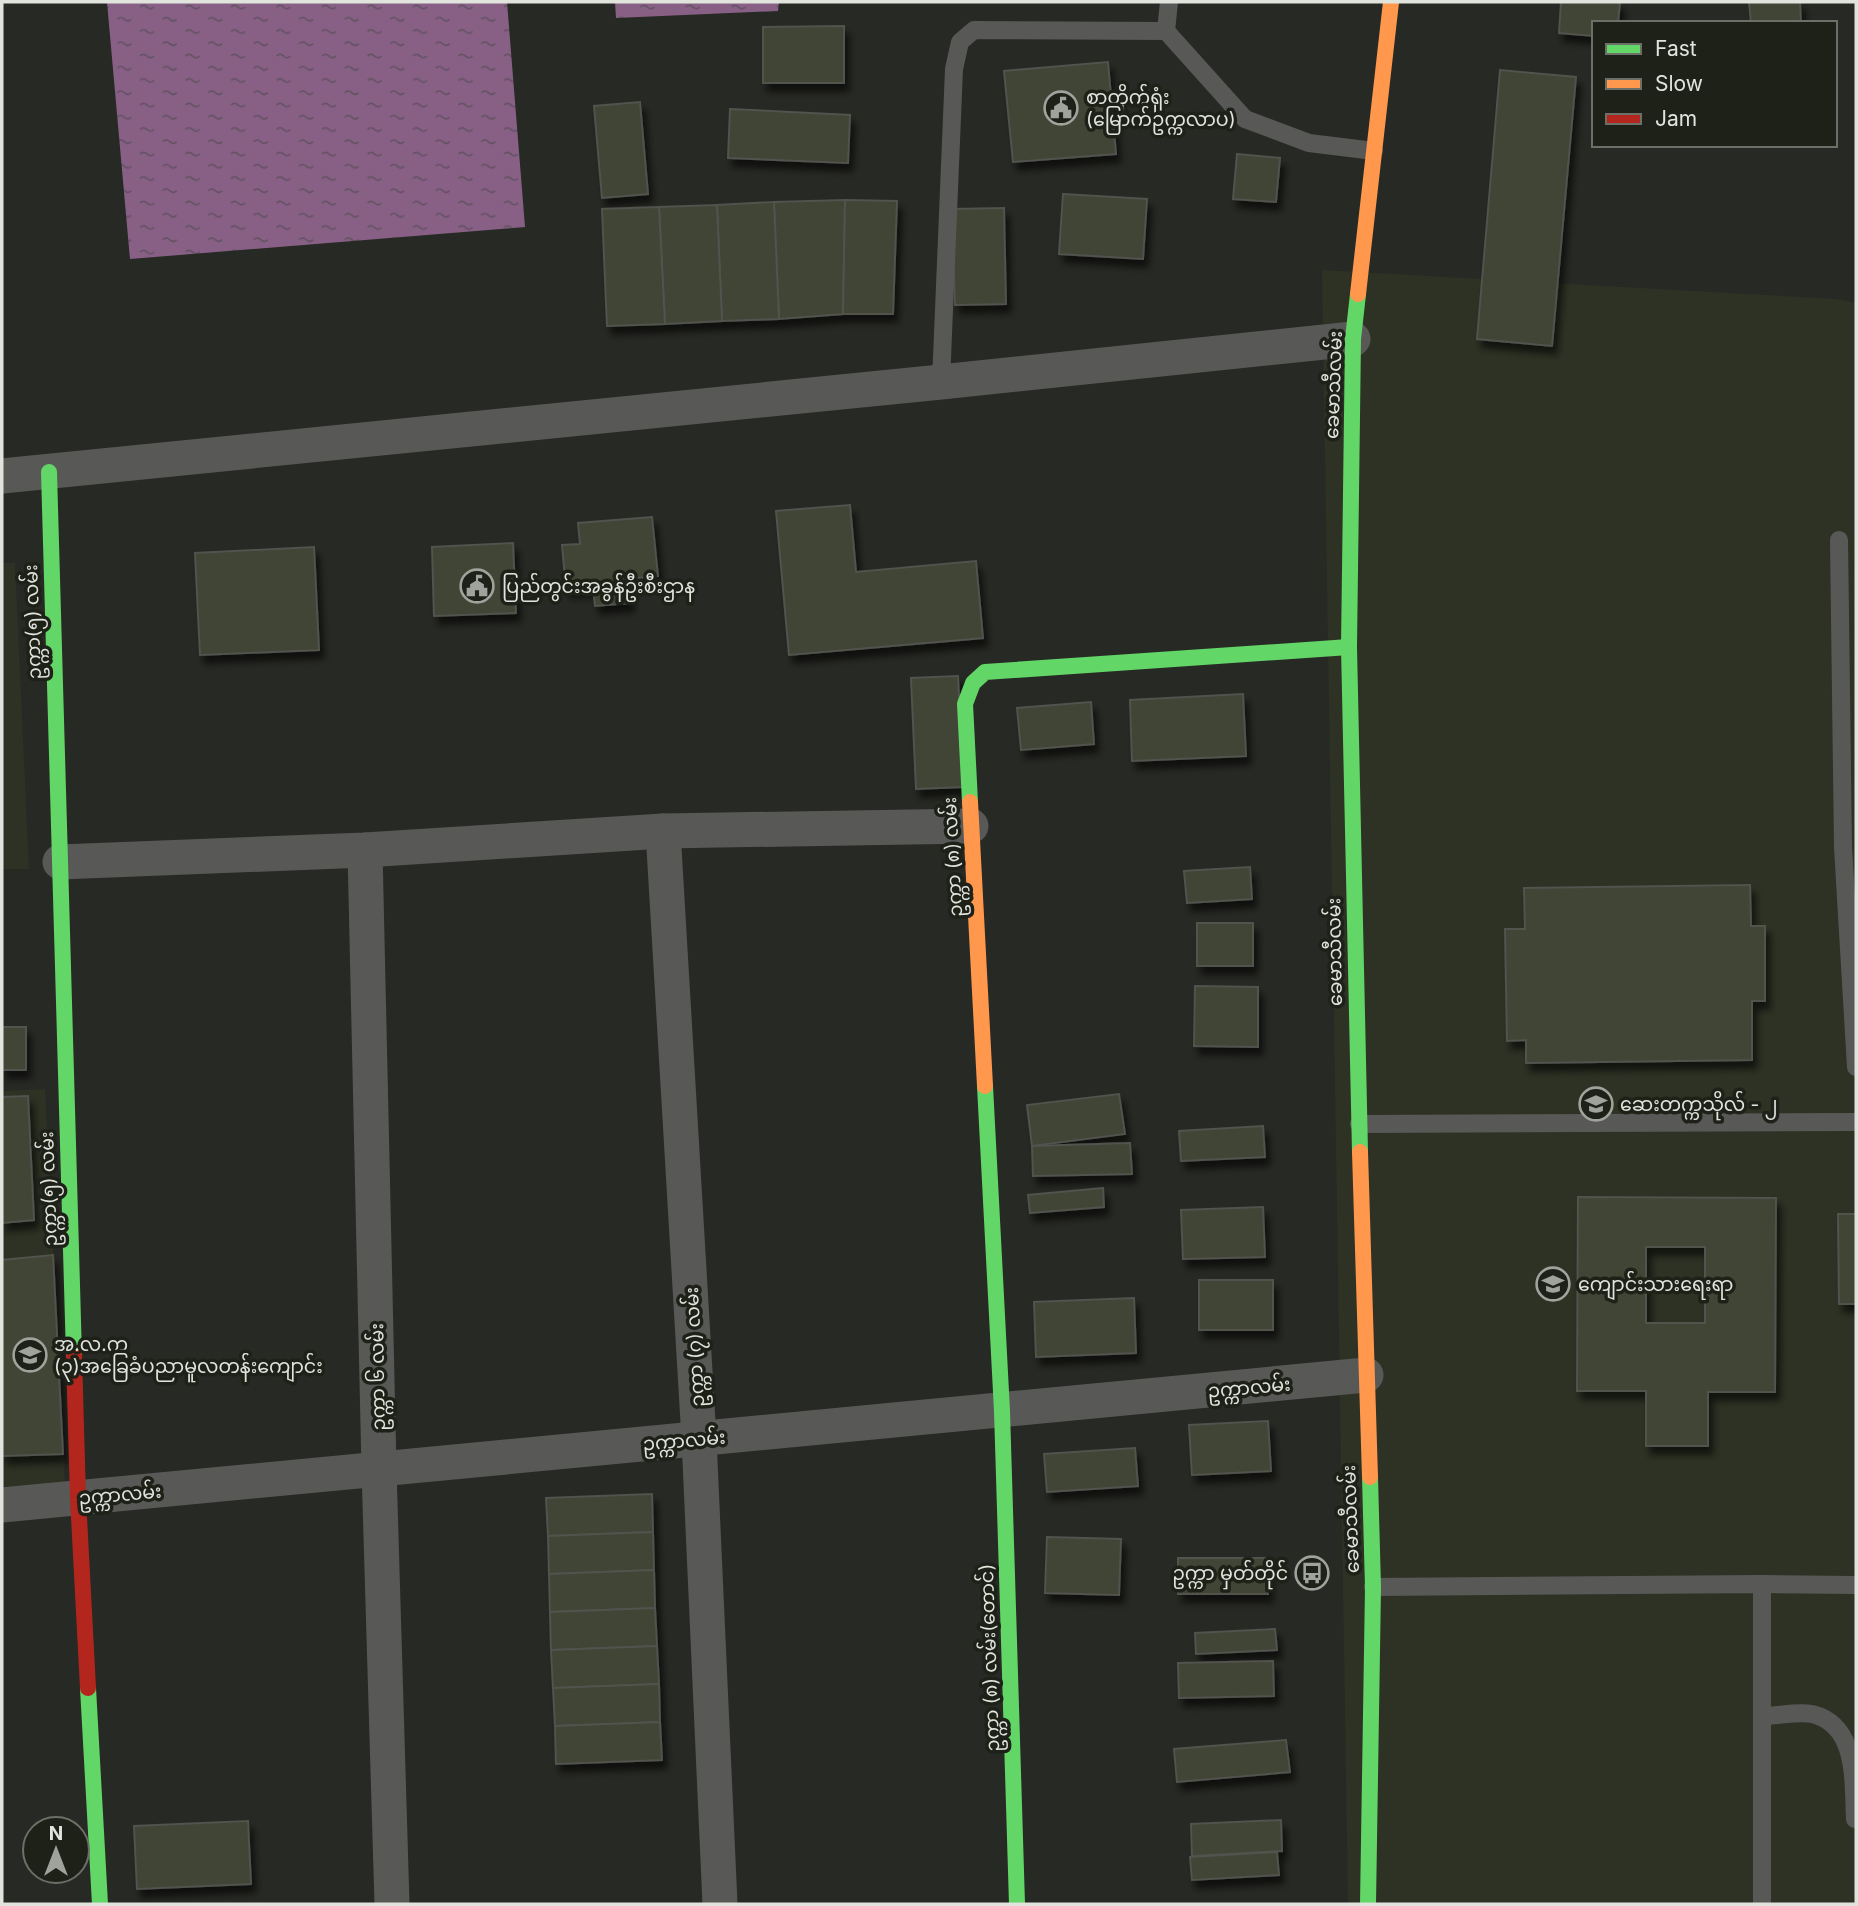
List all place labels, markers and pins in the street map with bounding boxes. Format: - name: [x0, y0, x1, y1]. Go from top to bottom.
- place label: စာတိုက်ရုံး (မြောက်ဥက္ကလာပ): [1086, 83, 1236, 135]
- public building icon: စာတိုက်ရုံး (မြောက်ဥက္ကလာပ): [1042, 89, 1080, 127]
- public building icon: ပြည်တွင်းအခွန်ဦးစီးဌာန: [458, 567, 496, 605]
- place label: ပြည်တွင်းအခွန်ဦးစီးဌာန: [502, 572, 695, 602]
- school or university icon: ဆေးတက္ကသိုလ် - ၂: [1577, 1085, 1615, 1123]
- place label: ဆေးတက္ကသိုလ် - ၂: [1620, 1090, 1778, 1121]
- school or university icon: ကျောင်းသားရေးရာ: [1534, 1265, 1572, 1303]
- place label: ကျောင်းသားရေးရာ: [1578, 1270, 1733, 1300]
- place label: အ.လ.က (၃)အခြေခံပညာမူလတန်းကျောင်း: [54, 1333, 323, 1383]
- school or university icon: အ.လ.က (၃)အခြေခံပညာမူလတန်းကျောင်း: [11, 1336, 49, 1374]
- bus stop icon: ဥက္ကာ မှတ်တိုင်: [1293, 1554, 1331, 1592]
- place label: ဥက္ကာ မှတ်တိုင်: [1172, 1559, 1288, 1590]

